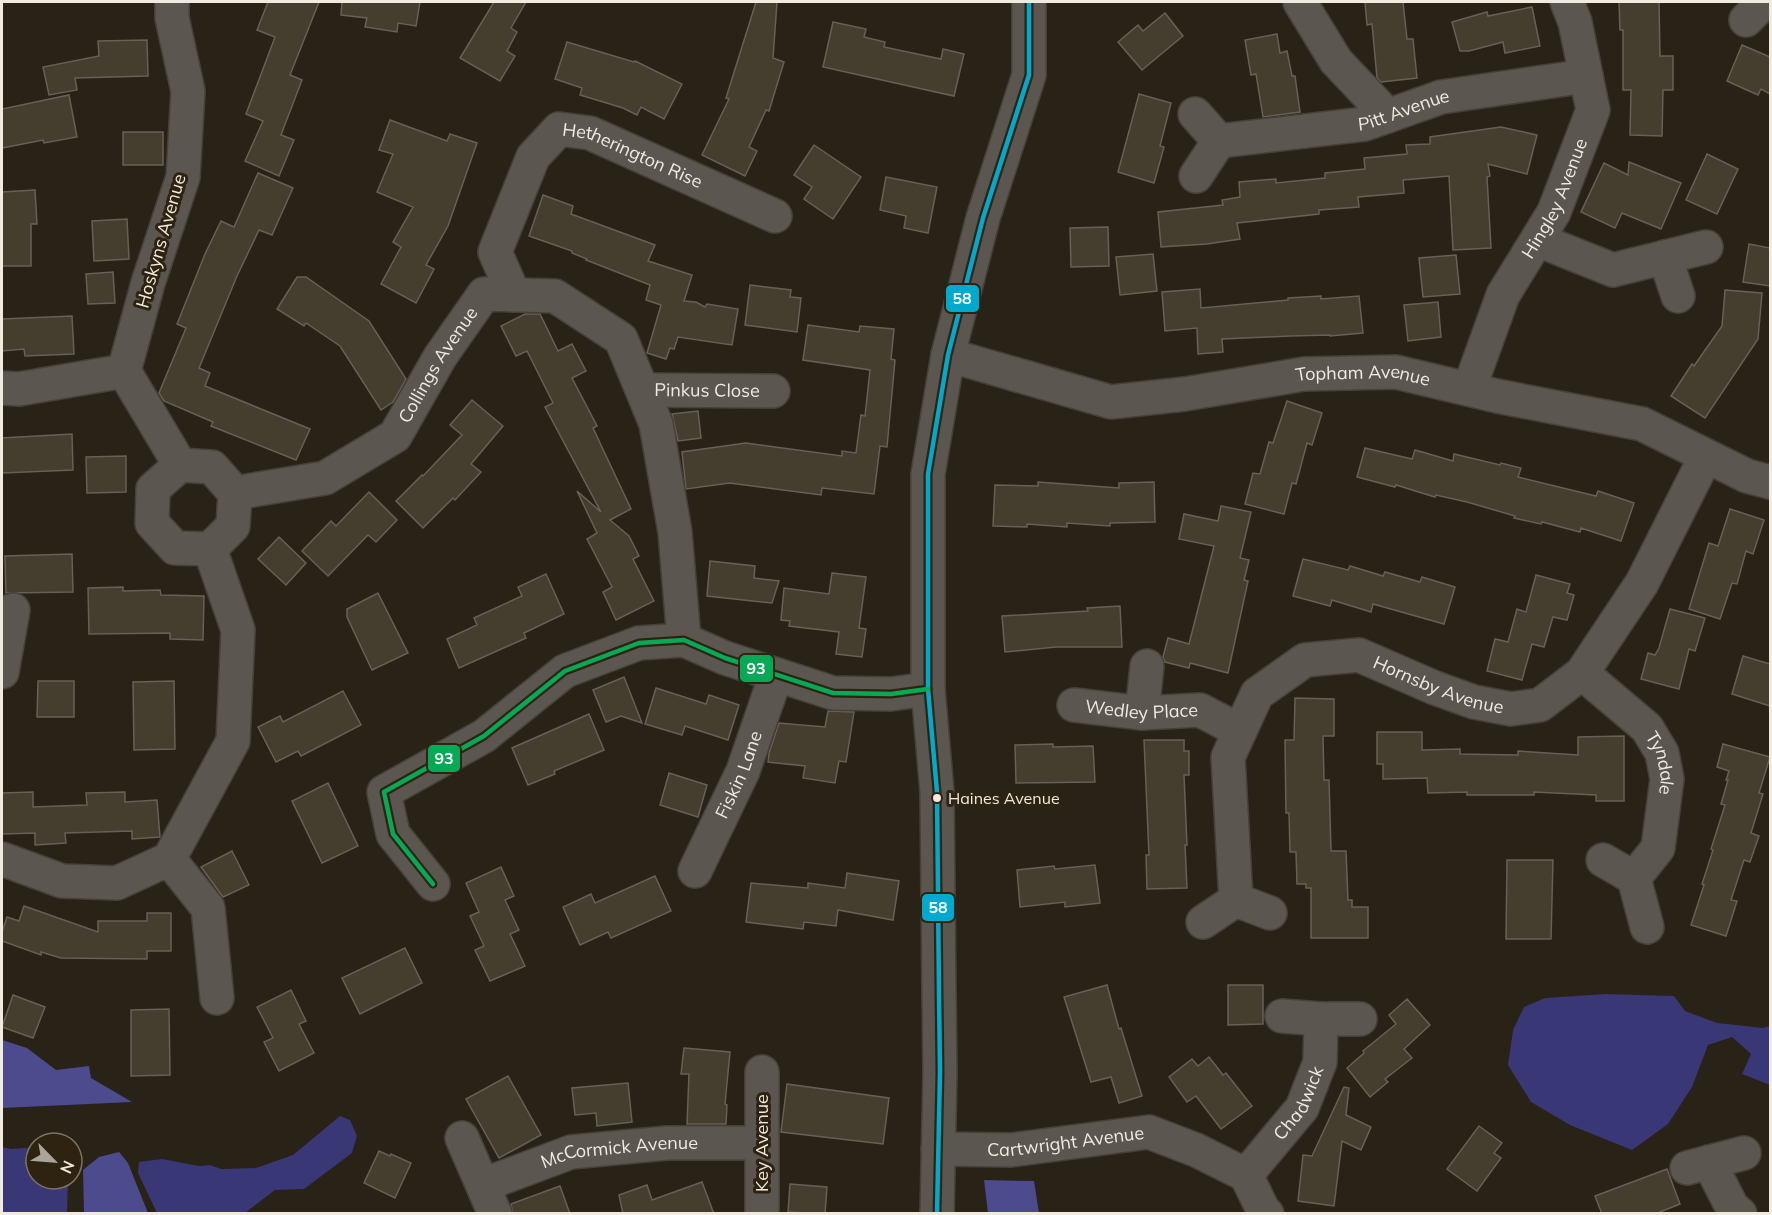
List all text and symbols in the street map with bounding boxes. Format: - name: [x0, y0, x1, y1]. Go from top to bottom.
- street label: Pitt Avenue: [1357, 84, 1451, 136]
- street label: Hetherington Rise: [561, 118, 706, 193]
- street label: Hingley Avenue: [1516, 135, 1592, 263]
- street label: Hoskyns Avenue: [130, 171, 191, 311]
- line badge: 58: [945, 284, 980, 313]
- text: 58: [952, 288, 972, 308]
- street label: Collings Avenue: [393, 302, 483, 427]
- street label: Topham Avenue: [1294, 360, 1433, 391]
- street label: Pinkus Close: [654, 378, 760, 402]
- street label: Hornsby Avenue: [1370, 651, 1506, 718]
- line badge: 93: [739, 654, 774, 683]
- text: 93: [746, 658, 766, 678]
- street label: Wedley Place: [1084, 694, 1199, 724]
- street label: Tyndale: [1641, 727, 1679, 796]
- street label: Fiskin Lane: [710, 728, 767, 822]
- line badge: 93: [427, 744, 461, 773]
- text: 93: [434, 748, 454, 768]
- place label: Haines Avenue: [948, 788, 1060, 808]
- marker: Haines Avenue: [931, 792, 943, 804]
- line badge: 58: [921, 893, 955, 922]
- text: 58: [928, 897, 948, 917]
- street label: Chadwick: [1268, 1062, 1329, 1145]
- street label: Key Avenue: [750, 1094, 773, 1192]
- street label: Cartwright Avenue: [987, 1121, 1145, 1161]
- north arrow: [24, 1131, 84, 1191]
- street label: McCormick Avenue: [537, 1131, 698, 1173]
- text: N: [56, 1158, 79, 1177]

